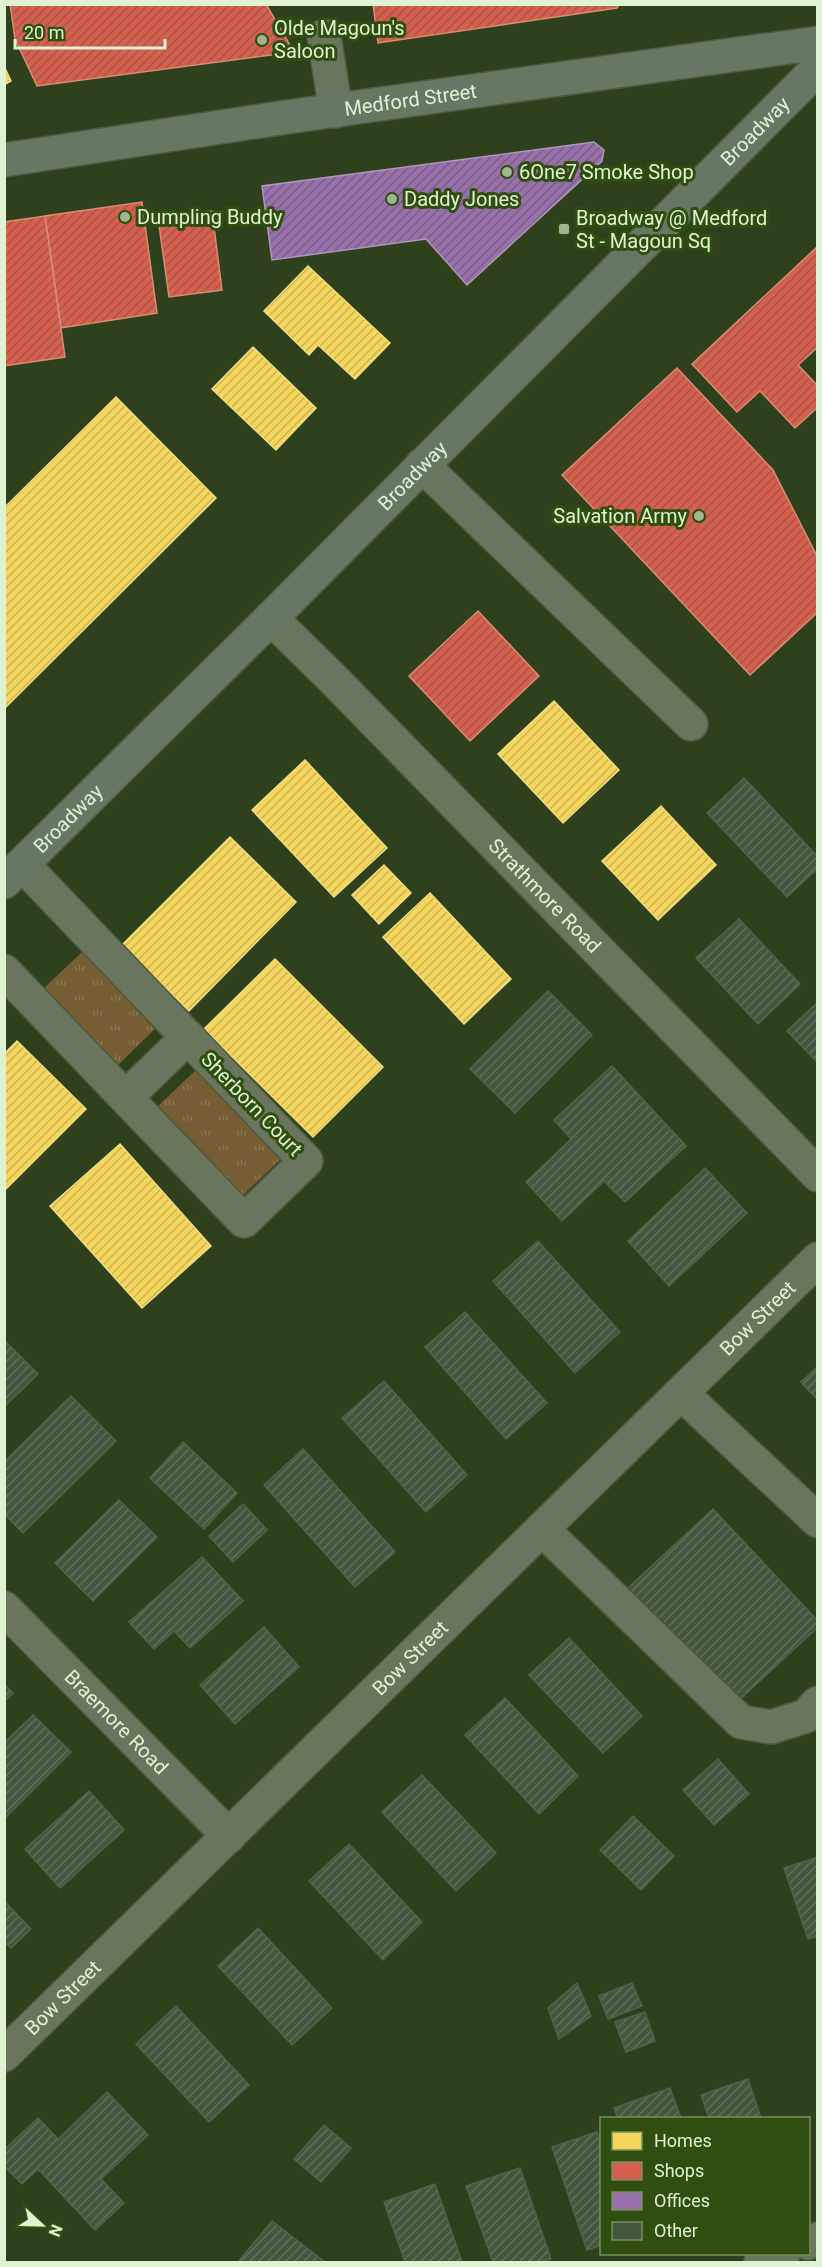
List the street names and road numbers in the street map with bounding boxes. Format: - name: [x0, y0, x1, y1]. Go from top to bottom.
- street label: Medford Street: [343, 79, 478, 121]
- street label: Broadway: [716, 91, 795, 171]
- street label: Broadway: [373, 436, 452, 515]
- street label: Broadway: [28, 779, 108, 858]
- street label: Strathmore Road: [484, 834, 606, 958]
- street label: Sherborn Court: [196, 1047, 308, 1161]
- street label: Bow Street: [715, 1276, 801, 1360]
- street label: Bow Street: [367, 1616, 453, 1700]
- street label: Braemore Road: [60, 1665, 173, 1779]
- street label: Bow Street: [20, 1955, 106, 2040]

